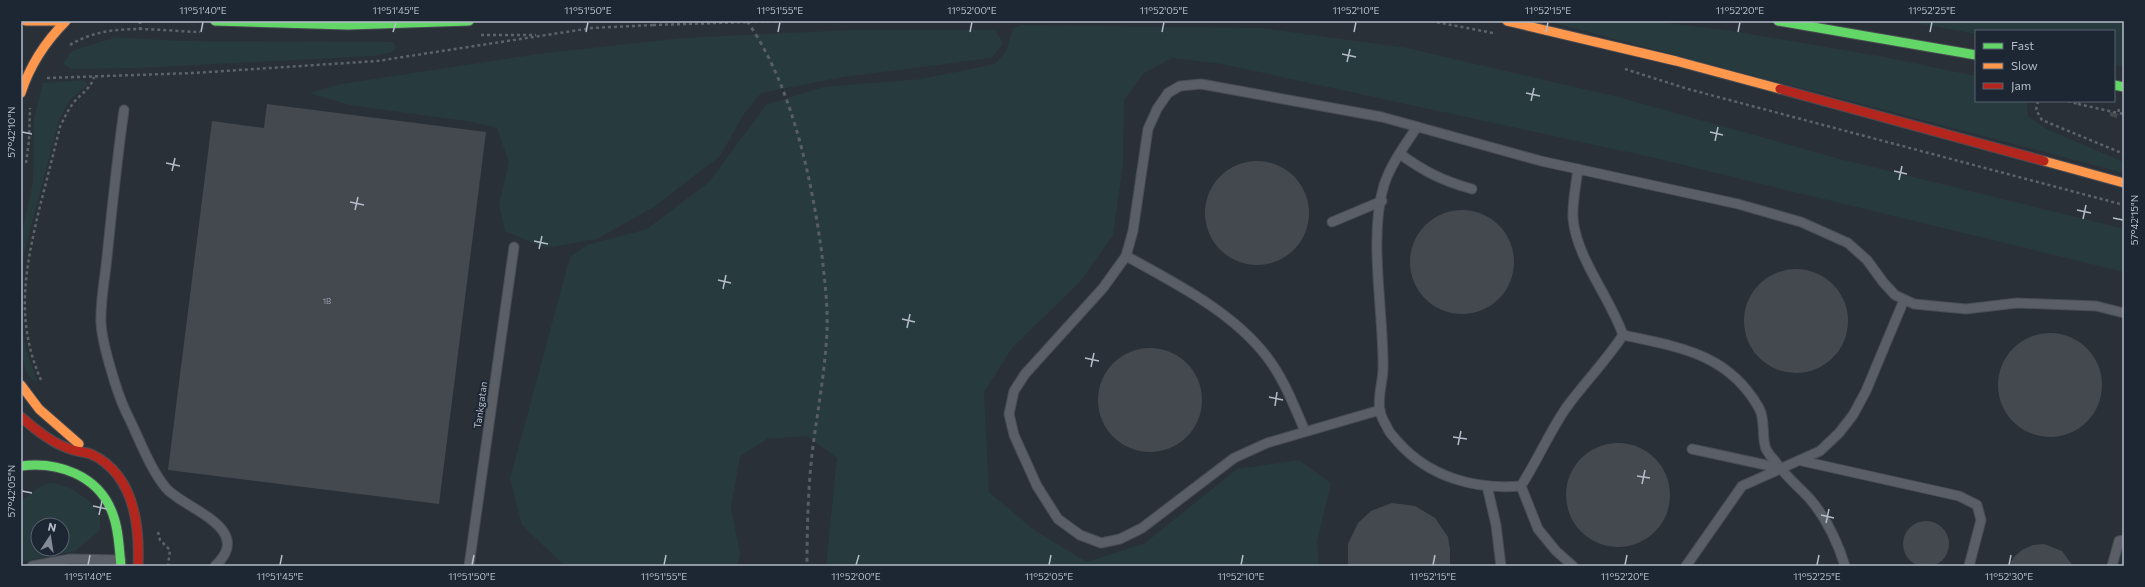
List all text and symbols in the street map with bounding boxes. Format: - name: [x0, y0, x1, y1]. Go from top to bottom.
- text: 11°51'40"E: [179, 4, 227, 16]
- text: 11°51'45"E: [373, 4, 419, 16]
- text: 11°51'50"E: [564, 4, 612, 16]
- text: 11°51'55"E: [757, 4, 803, 16]
- text: 11°52'00"E: [947, 4, 997, 16]
- text: 11°52'05"E: [1140, 4, 1188, 16]
- text: 11°52'10"E: [1332, 4, 1380, 16]
- text: 11°52'15"E: [1525, 4, 1571, 16]
- text: 11°52'20"E: [1716, 4, 1764, 16]
- text: 11°52'25"E: [1908, 4, 1956, 16]
- legend: [1975, 30, 2115, 102]
- text: Fast: [2011, 38, 2034, 52]
- text: Slow: [2011, 58, 2038, 72]
- text: Jam: [2011, 78, 2031, 93]
- text: 57°42'10"N: [5, 106, 17, 158]
- text: 57°42'15"N: [2128, 195, 2140, 245]
- house number: 1B: [323, 296, 331, 306]
- street label: Tankgatan: [471, 381, 489, 429]
- text: 57°42'05"N: [5, 465, 17, 517]
- north arrow: [30, 517, 70, 557]
- text: N: [47, 520, 58, 534]
- text: 11°51'40"E: [64, 570, 112, 582]
- text: 11°51'45"E: [257, 570, 303, 582]
- text: 11°51'50"E: [448, 570, 496, 582]
- text: 11°51'55"E: [641, 570, 687, 582]
- text: 11°52'00"E: [831, 570, 881, 582]
- text: 11°52'05"E: [1025, 570, 1073, 582]
- text: 11°52'10"E: [1217, 570, 1265, 582]
- text: 11°52'15"E: [1410, 570, 1456, 582]
- text: 11°52'20"E: [1601, 570, 1649, 582]
- text: 11°52'25"E: [1793, 570, 1841, 582]
- text: 11°52'30"E: [1985, 570, 2033, 582]

